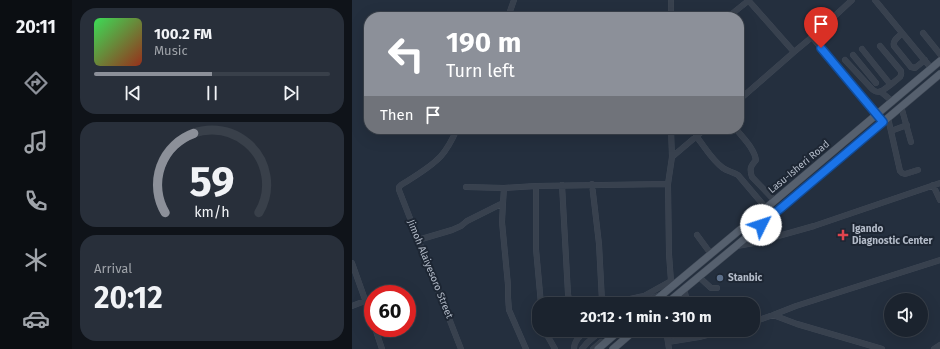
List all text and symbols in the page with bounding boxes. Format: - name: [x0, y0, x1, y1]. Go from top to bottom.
- pin: [804, 7.0, 838, 48]
- icon: arrive: [810, 13, 832, 35]
- text: 20:11: [16, 16, 56, 38]
- text: 100.2 FM: [154, 25, 212, 43]
- text: 190 m: [446, 26, 521, 59]
- icon: left: [380, 28, 432, 80]
- text: Music: [154, 43, 188, 58]
- text: Turn left: [446, 60, 515, 82]
- icon: directions: [22, 69, 50, 97]
- icon: previous: [122, 82, 144, 104]
- icon: pause: [201, 82, 223, 104]
- icon: next: [280, 82, 302, 104]
- icon: arrive: [422, 104, 444, 126]
- text: Then: [380, 106, 414, 124]
- icon: music: [22, 128, 50, 156]
- street label: Lasu-Isheri Road: [766, 138, 832, 196]
- text: 59: [190, 156, 234, 206]
- icon: phone: [22, 187, 50, 215]
- text: km/h: [194, 203, 230, 220]
- position arrow: [740, 204, 782, 246]
- street label: Jimoh Alaiyesoro Street: [405, 218, 456, 321]
- place label: Igando Diagnostic Center: [852, 223, 934, 247]
- marker: Igando Diagnostic Center: [837, 229, 849, 241]
- icon: climate: [22, 246, 50, 274]
- text: Arrival: [94, 261, 132, 276]
- place label: Stanbic: [728, 272, 763, 284]
- marker: Stanbic: [715, 273, 725, 283]
- text: 20:12: [94, 280, 163, 316]
- speed limit sign: 60: [364, 285, 416, 337]
- map controls: [884, 293, 928, 337]
- button: sound: [884, 293, 928, 337]
- icon: car: [22, 305, 50, 333]
- text: 20:12 · 1 min · 310 m: [580, 308, 712, 326]

